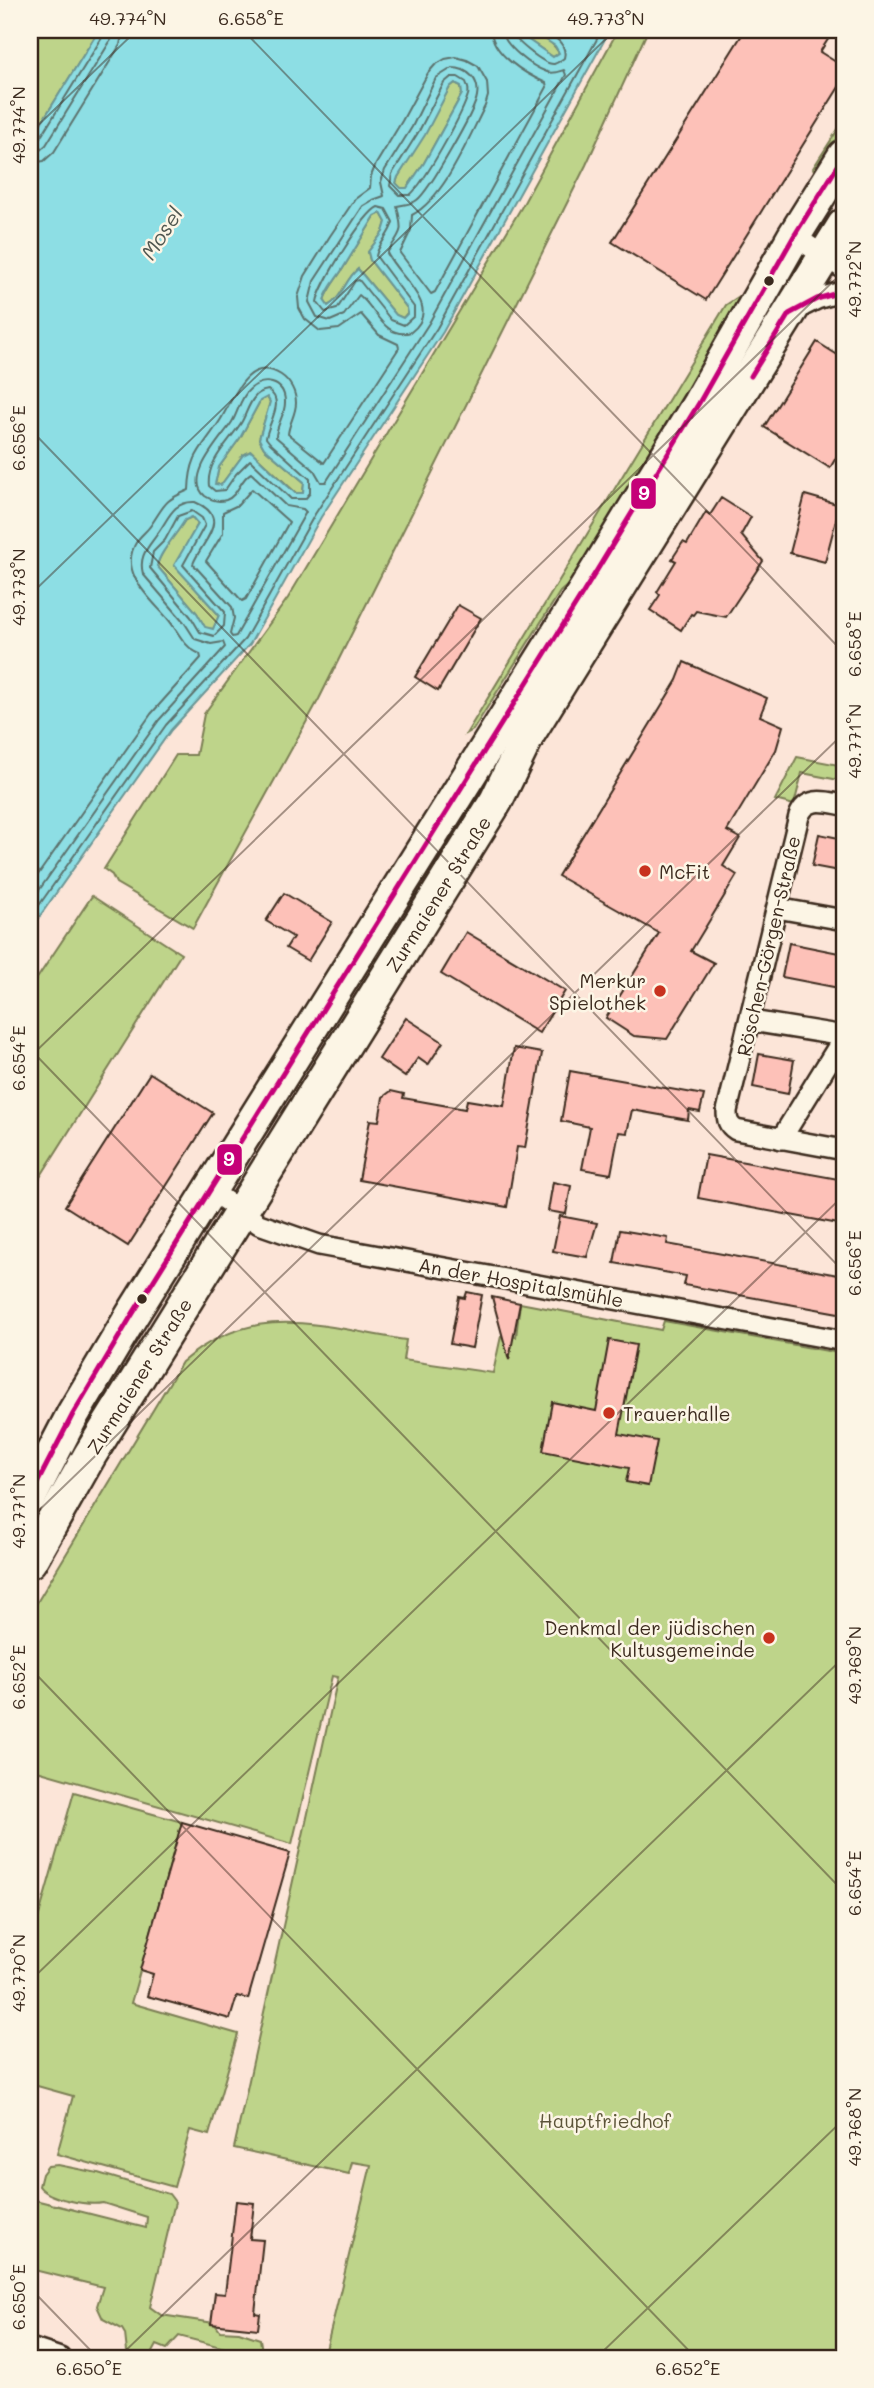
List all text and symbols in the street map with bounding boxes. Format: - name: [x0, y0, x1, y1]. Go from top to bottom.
- text: 49.774°N: [89, 6, 167, 30]
- text: 6.658°E: [218, 6, 284, 30]
- text: 49.773°N: [567, 6, 645, 30]
- text: 49.774°N: [6, 86, 30, 164]
- water label: Mosel: [134, 201, 188, 265]
- text: 49.772°N: [842, 241, 866, 317]
- unlabelled marker: [762, 274, 776, 288]
- text: 6.656°E: [6, 405, 30, 471]
- line badge: 9: [630, 477, 657, 510]
- text: 9: [638, 480, 650, 505]
- text: 49.773°N: [6, 548, 30, 626]
- text: 6.658°E: [842, 611, 866, 677]
- text: 49.771°N: [842, 704, 866, 778]
- street label: Zurmaiener Straße: [380, 811, 496, 977]
- street label: Röschen-Görgen-Straße: [730, 833, 806, 1059]
- place label: McFit: [659, 859, 710, 884]
- marker: McFit: [637, 863, 653, 879]
- place label: Merkur Spielothek: [549, 968, 646, 1015]
- marker: Merkur Spielothek: [652, 983, 668, 999]
- text: 6.654°E: [6, 1025, 30, 1091]
- line badge: 9: [216, 1143, 243, 1176]
- text: 9: [223, 1146, 235, 1171]
- text: 6.656°E: [842, 1230, 866, 1296]
- street label: An der Hospitalsmühle: [417, 1252, 625, 1312]
- unlabelled marker: [135, 1292, 149, 1306]
- street label: Zurmaiener Straße: [81, 1293, 197, 1459]
- place label: Trauerhalle: [623, 1401, 731, 1426]
- marker: Trauerhalle: [601, 1405, 617, 1421]
- text: 49.771°N: [6, 1474, 30, 1548]
- place label: Denkmal der jüdischen Kultusgemeinde: [544, 1615, 755, 1662]
- text: 49.769°N: [842, 1626, 866, 1704]
- marker: Denkmal der jüdischen Kultusgemeinde: [761, 1630, 777, 1646]
- text: 6.652°E: [6, 1645, 30, 1709]
- text: 6.654°E: [842, 1850, 866, 1916]
- text: 49.770°N: [6, 1934, 30, 2012]
- text: 49.768°N: [842, 2088, 866, 2166]
- park label: Hauptfriedhof: [539, 2108, 671, 2133]
- text: 6.650°E: [6, 2264, 30, 2330]
- text: 6.650°E: [56, 2356, 122, 2380]
- text: 6.652°E: [656, 2356, 720, 2380]

